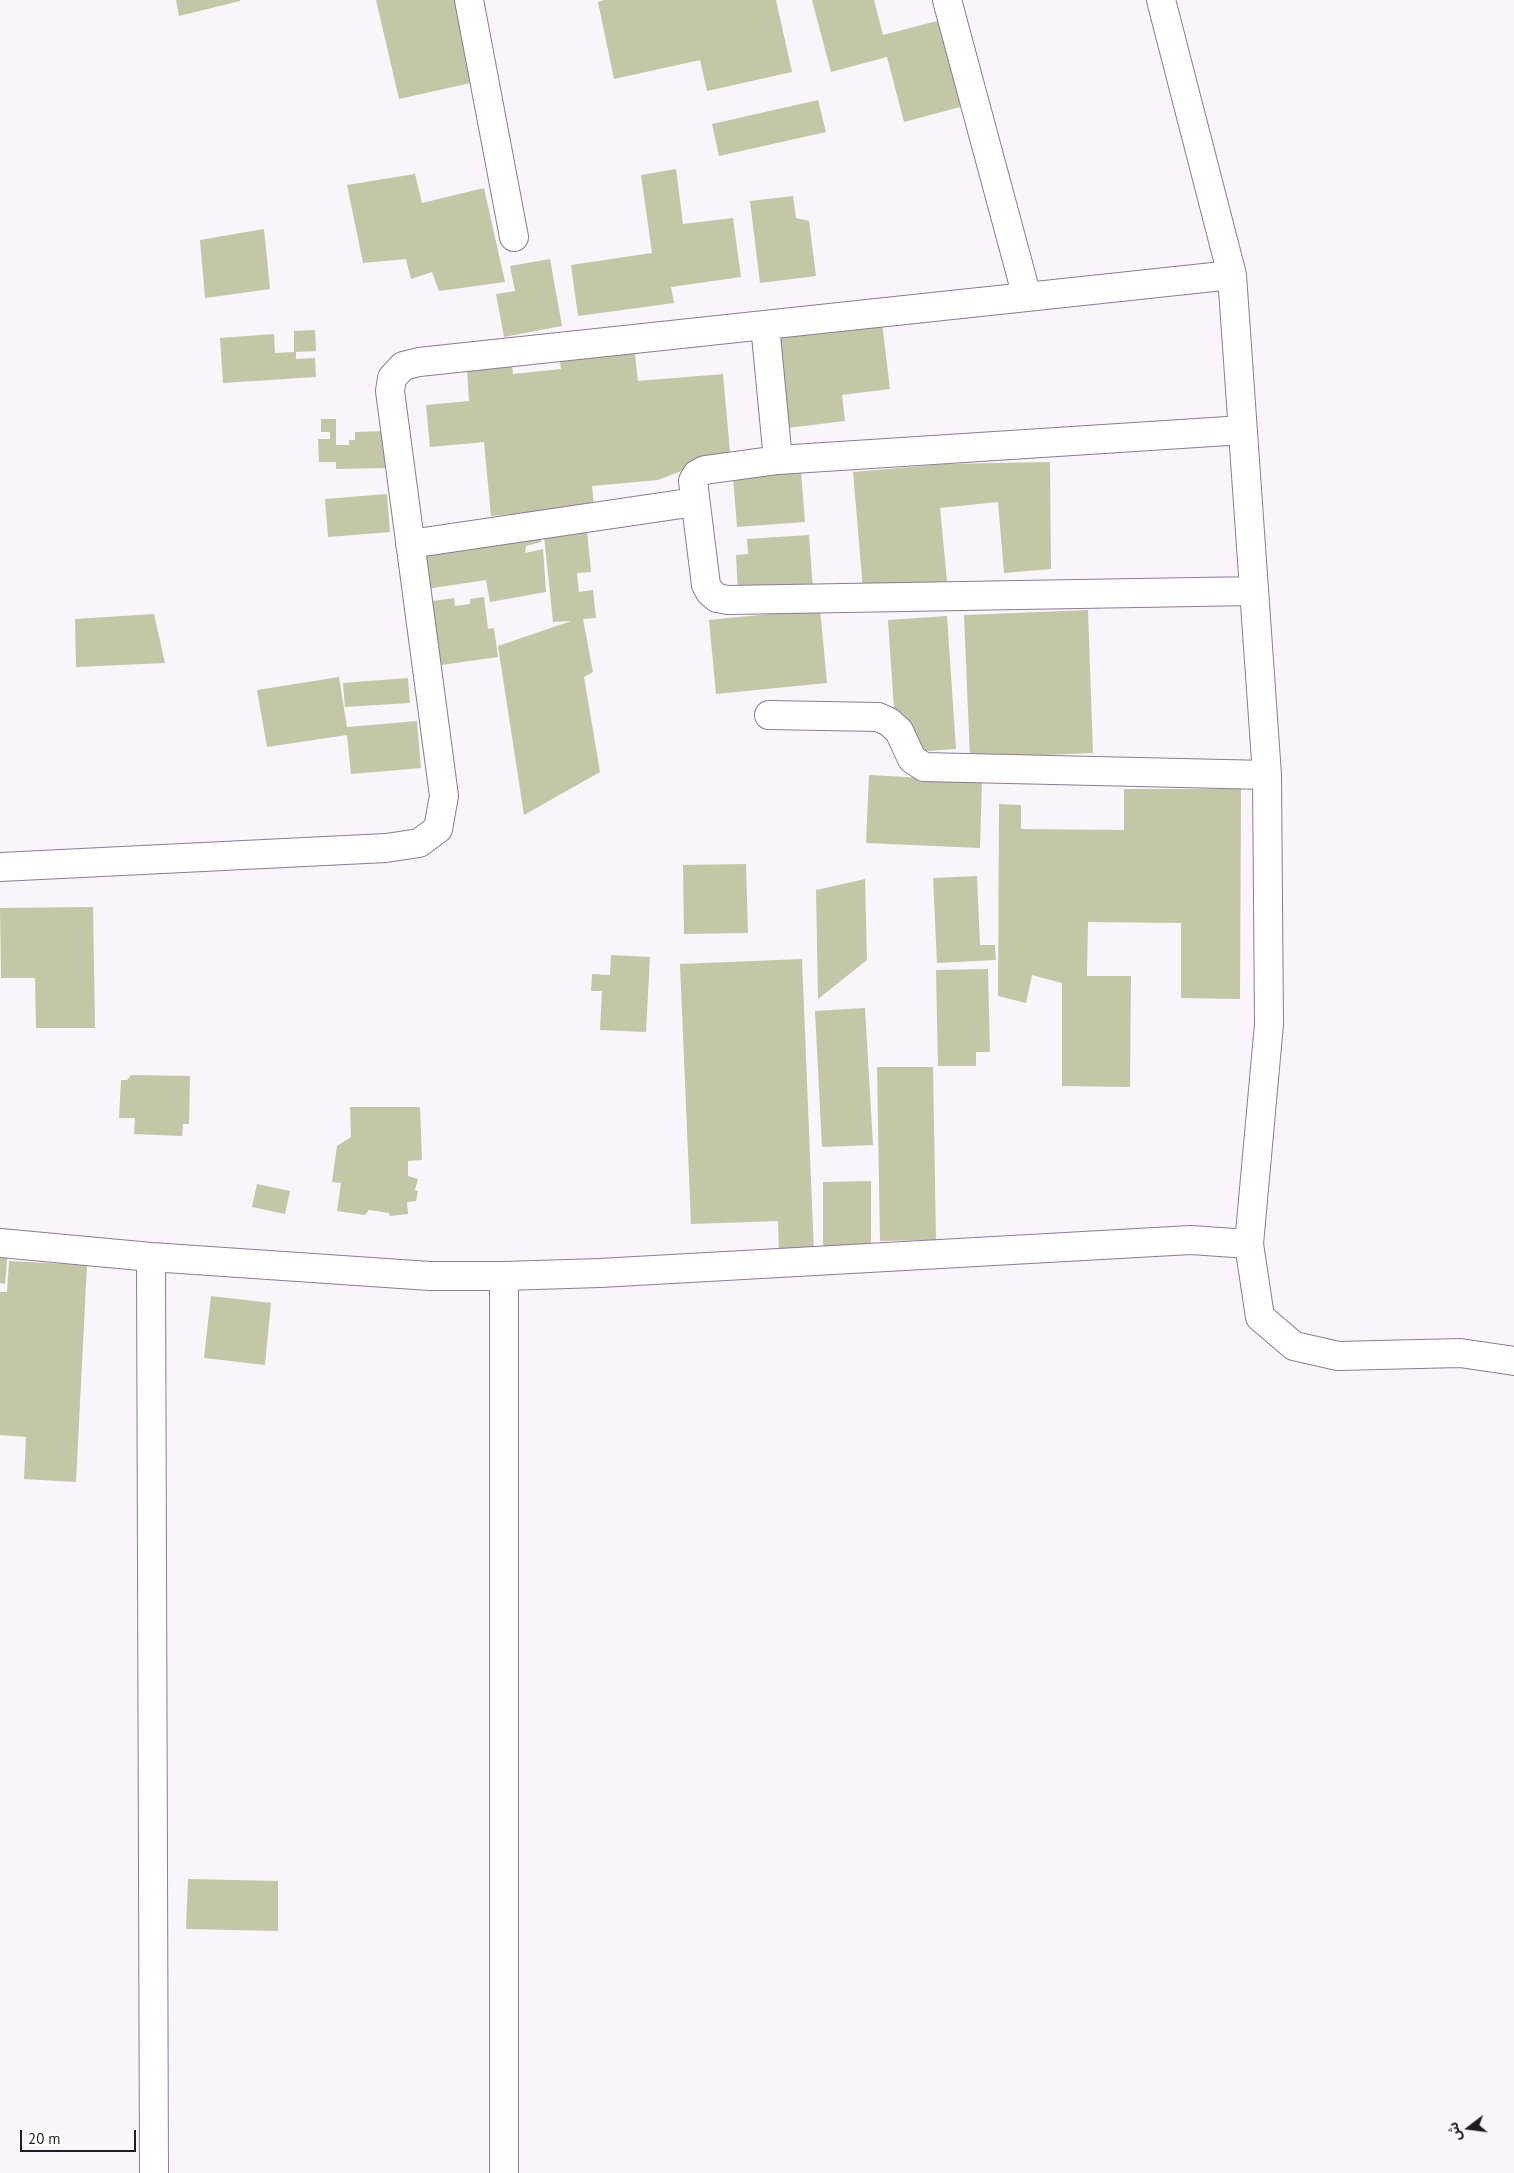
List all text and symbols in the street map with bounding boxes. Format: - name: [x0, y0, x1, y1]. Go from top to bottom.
- north arrow: [1444, 2103, 1494, 2153]
- scale bar: [22, 2120, 139, 2152]
- text: ش: [1443, 2120, 1466, 2143]
- text: 20 m: [28, 2129, 61, 2148]

